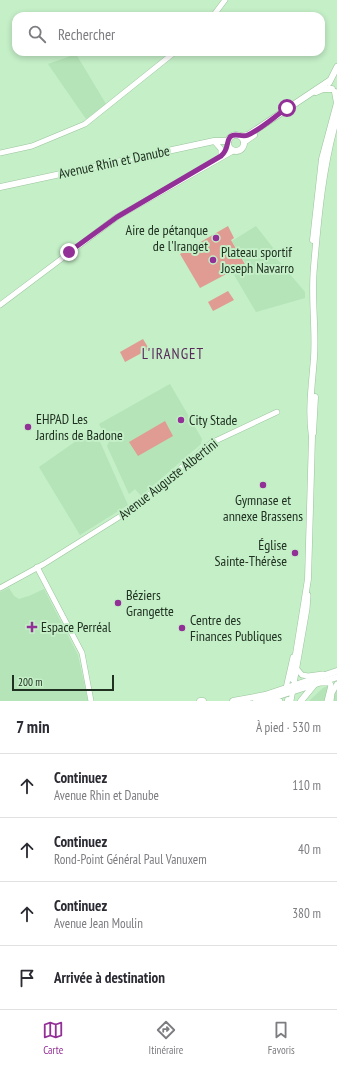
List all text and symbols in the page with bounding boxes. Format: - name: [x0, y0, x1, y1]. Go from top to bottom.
- search box: [12, 12, 325, 56]
- icon: search: [26, 23, 48, 45]
- text: Rechercher: [58, 25, 115, 44]
- route start: [278, 99, 296, 117]
- street label: Avenue Rhin et Danube: [57, 141, 171, 183]
- place label: Aire de pétanque de l'Iranget: [126, 221, 208, 255]
- marker: Aire de pétanque de l'Iranget: [211, 233, 221, 243]
- route end: [60, 243, 78, 261]
- place label: Plateau sportif Joseph Navarro: [220, 243, 294, 277]
- marker: Plateau sportif Joseph Navarro: [208, 255, 218, 265]
- district label: L'IRANGET: [142, 344, 204, 363]
- place label: EHPAD Les Jardins de Badone: [35, 410, 123, 444]
- place label: City Stade: [189, 411, 238, 429]
- marker: City Stade: [176, 415, 186, 425]
- marker: EHPAD Les Jardins de Badone: [23, 422, 33, 432]
- street label: Avenue Auguste Albertini: [115, 434, 221, 524]
- marker: Gymnase et annexe Brassens: [258, 480, 268, 490]
- place label: Gymnase et annexe Brassens: [223, 491, 303, 525]
- place label: Église Sainte-Thérèse: [215, 536, 287, 570]
- marker: Église Sainte-Thérèse: [290, 548, 300, 558]
- place label: Béziers Grangette: [126, 586, 174, 620]
- marker: Béziers Grangette: [113, 598, 123, 608]
- place label: Centre des Finances Publiques: [190, 611, 282, 645]
- place label: Espace Perréal: [41, 618, 112, 636]
- marker: Espace Perréal: [26, 621, 38, 633]
- marker: Centre des Finances Publiques: [177, 623, 187, 633]
- scale bar: [12, 673, 114, 692]
- text: 200 m: [18, 675, 42, 689]
- text: 7 min: [16, 716, 50, 738]
- text: À pied · 530 m: [256, 719, 321, 736]
- text: Continuez: [54, 768, 107, 787]
- icon: ahead: [16, 775, 38, 797]
- text: 110 m: [292, 777, 321, 794]
- text: Avenue Rhin et Danube: [54, 787, 159, 804]
- text: Continuez: [54, 832, 107, 851]
- icon: ahead: [16, 839, 38, 861]
- text: 40 m: [298, 841, 321, 858]
- text: Rond-Point Général Paul Vanuxem: [54, 851, 207, 868]
- text: Continuez: [54, 896, 107, 915]
- icon: ahead: [16, 903, 38, 925]
- text: 380 m: [292, 905, 321, 922]
- text: Avenue Jean Moulin: [54, 915, 143, 932]
- icon: arrive: [16, 967, 38, 989]
- text: Arrivée à destination: [54, 968, 165, 987]
- tab: Carte: [42, 1019, 64, 1057]
- tab: Itinéraire: [149, 1019, 183, 1057]
- tab: Favoris: [268, 1019, 295, 1057]

